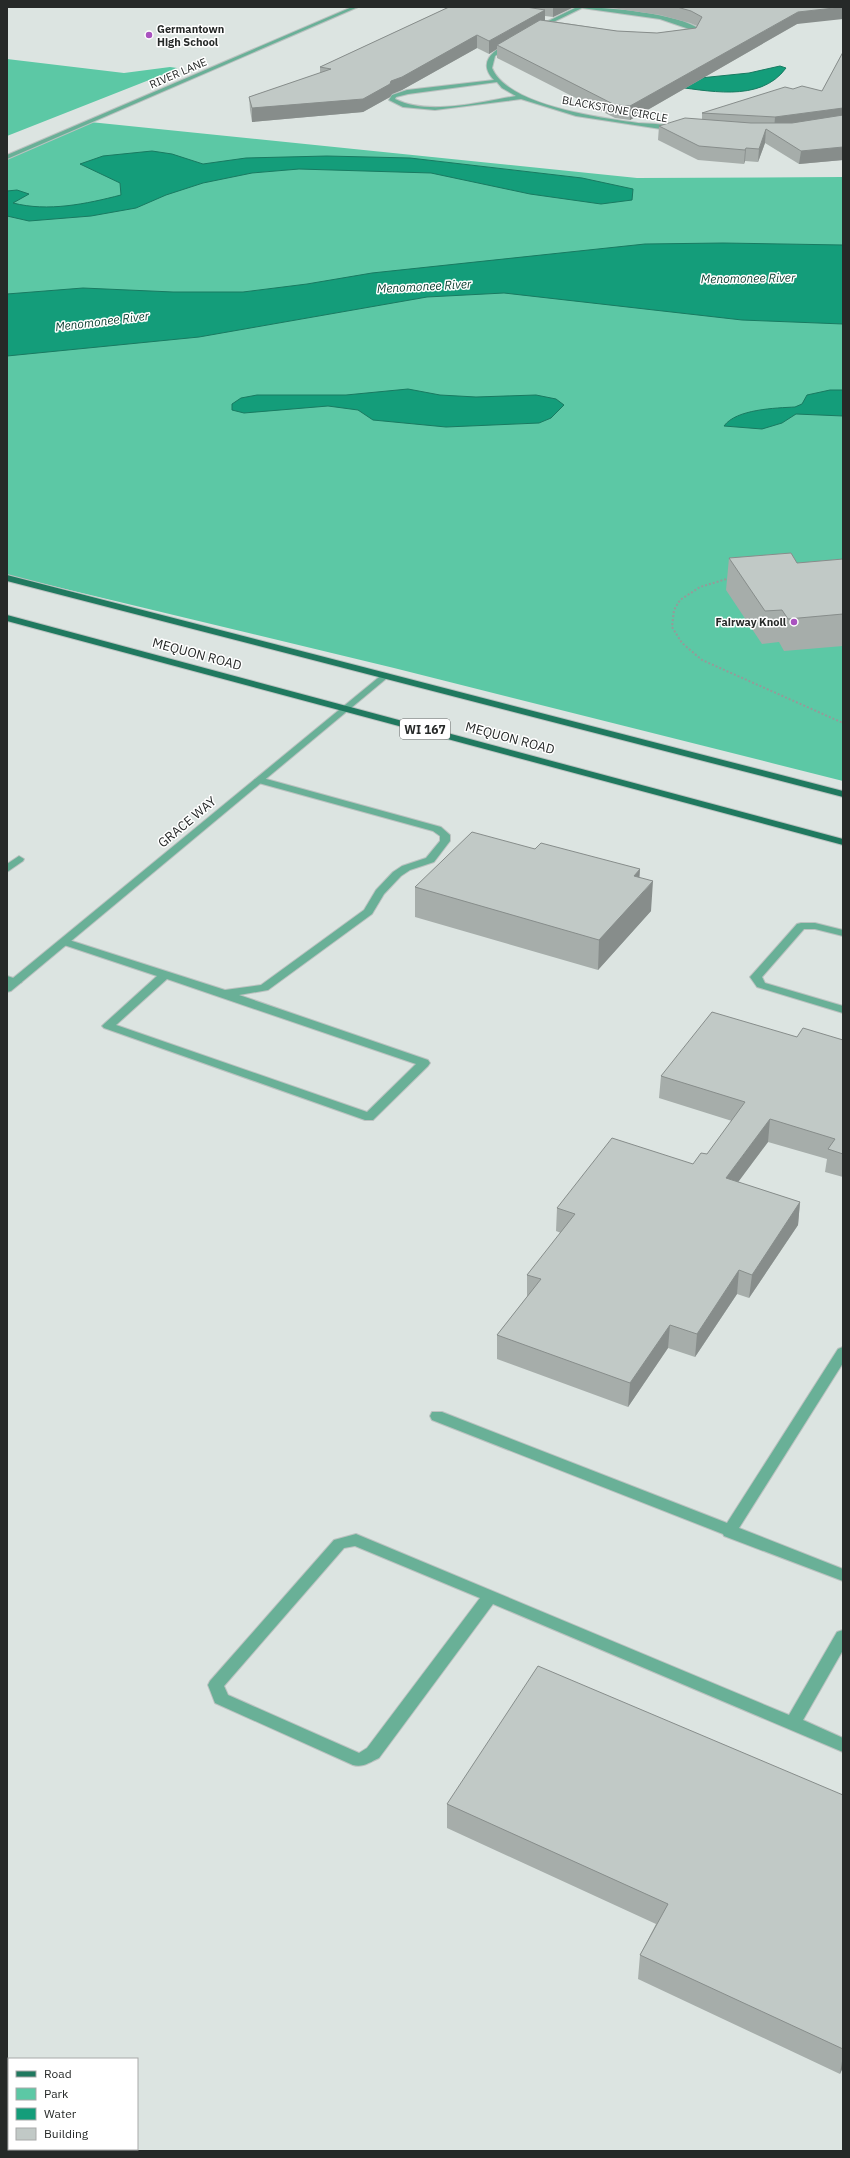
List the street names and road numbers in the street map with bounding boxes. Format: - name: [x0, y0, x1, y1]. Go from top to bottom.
- street label: RIVER LANE: [147, 55, 209, 91]
- street label: BLACKSTONE CIRCLE: [561, 93, 669, 125]
- street label: MEQUON ROAD: [150, 634, 244, 674]
- street label: MEQUON ROAD: [463, 718, 557, 758]
- road number: WI 167: [400, 719, 450, 739]
- street label: GRACE WAY: [154, 792, 220, 851]

